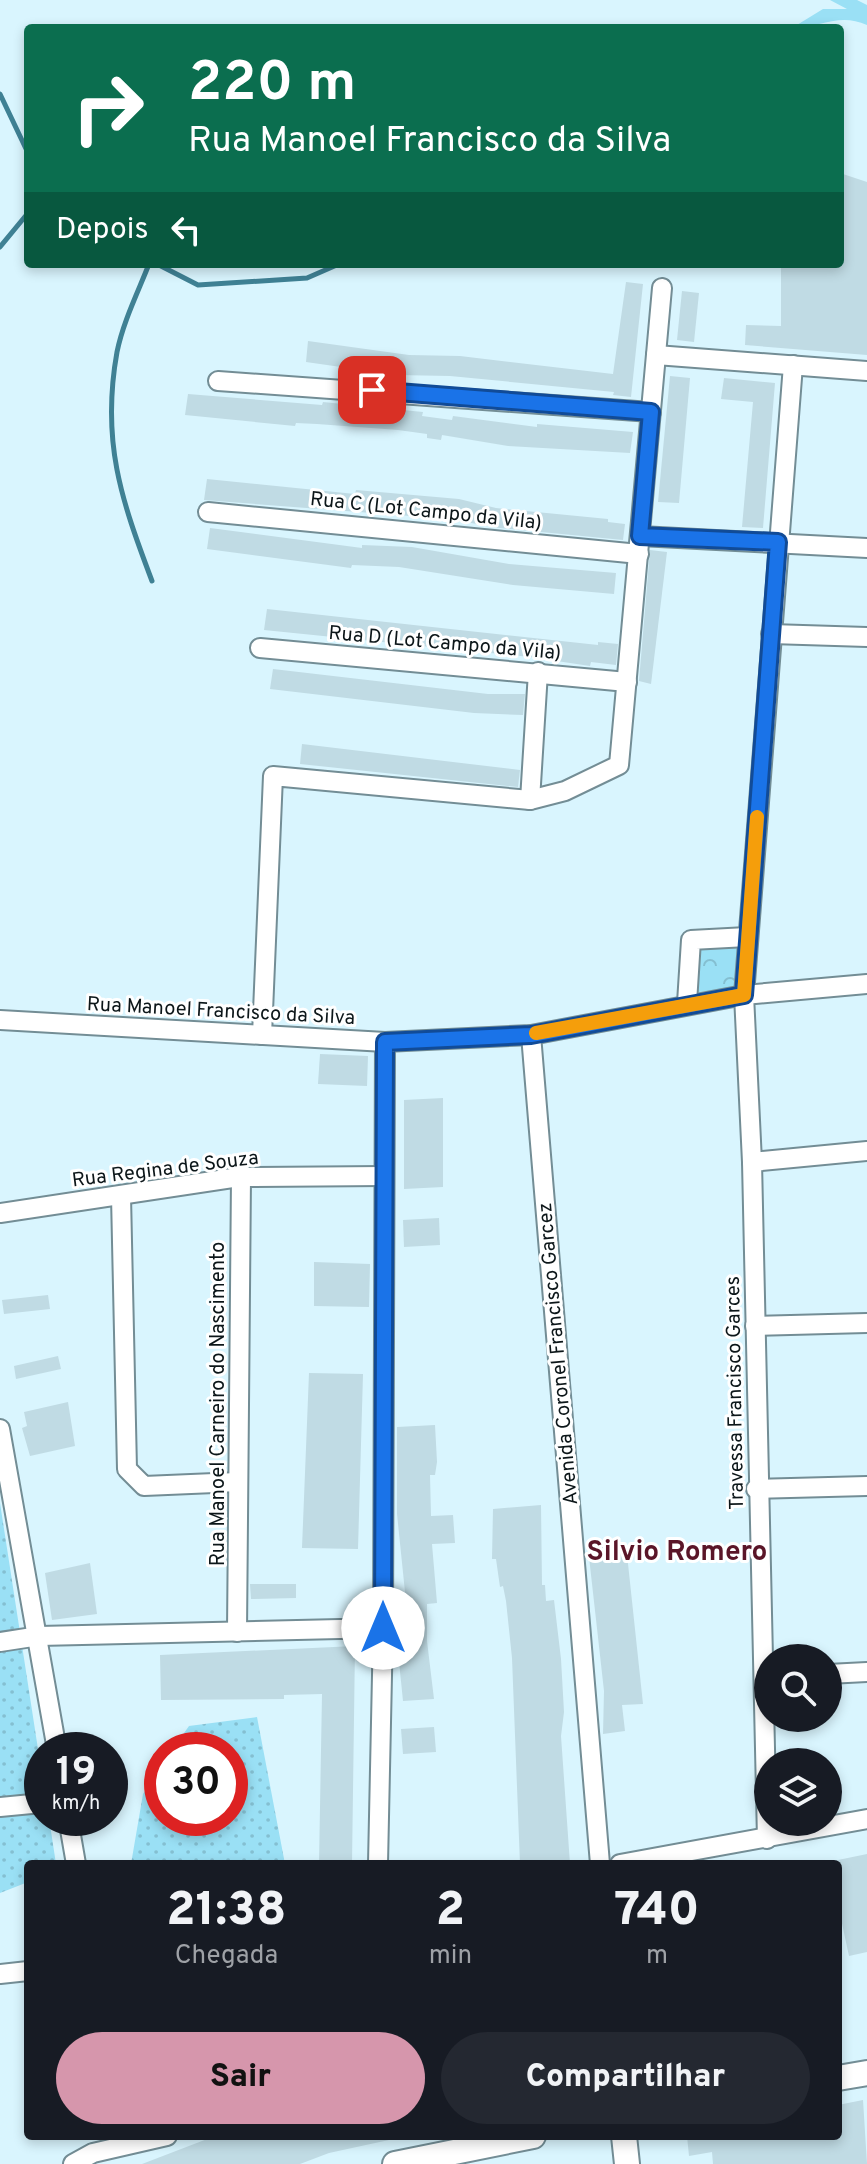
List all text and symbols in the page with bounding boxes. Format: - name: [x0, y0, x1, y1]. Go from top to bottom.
- text: 220 m: [188, 50, 356, 120]
- icon: right: [56, 56, 160, 160]
- text: Rua Manoel Francisco da Silva: [188, 119, 671, 165]
- icon: left: [164, 208, 208, 252]
- text: Depois: [56, 212, 148, 249]
- pin: [338, 356, 406, 424]
- icon: arrive: [350, 368, 394, 412]
- street label: Rua C (Lot Campo da Vila): [309, 487, 543, 537]
- street label: Rua D (Lot Campo da Vila): [327, 621, 562, 667]
- street label: Rua Manoel Francisco da Silva: [86, 992, 356, 1032]
- street label: Rua Regina de Souza: [70, 1146, 260, 1194]
- street label: Avenida Coronel Francisco Garcez: [533, 1201, 585, 1506]
- street label: Rua Manoel Carneiro do Nascimento: [206, 1242, 232, 1566]
- street label: Travessa Francisco Garces: [721, 1276, 751, 1510]
- district label: Silvio Romero: [587, 1535, 767, 1571]
- position arrow: [341, 1586, 425, 1670]
- map controls: [754, 1644, 842, 1836]
- button: search: [754, 1644, 842, 1732]
- speed limit sign: 30: [144, 1732, 248, 1836]
- button: layers: [754, 1748, 842, 1836]
- text: 19: [56, 1749, 96, 1799]
- text: km/h: [52, 1791, 100, 1817]
- text: 21:38: [166, 1882, 286, 1942]
- text: 2: [436, 1882, 465, 1942]
- text: 740: [614, 1882, 700, 1942]
- text: Chegada: [175, 1940, 278, 1973]
- text: min: [429, 1940, 472, 1973]
- text: m: [646, 1940, 668, 1973]
- button: Sair: [56, 2032, 425, 2124]
- button: Compartilhar: [441, 2032, 810, 2124]

